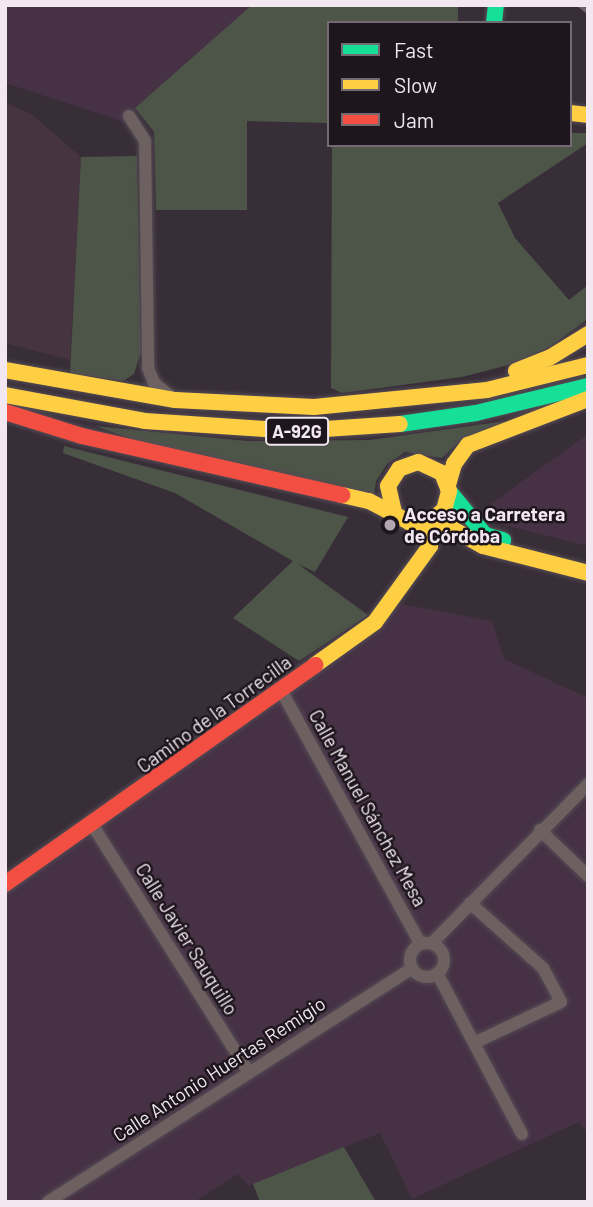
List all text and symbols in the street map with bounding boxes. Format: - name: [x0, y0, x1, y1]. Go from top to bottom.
- legend: [327, 21, 572, 147]
- text: Fast: [394, 37, 434, 62]
- text: Slow: [394, 72, 437, 97]
- text: Jam: [394, 107, 434, 132]
- road number: A-92G: [264, 416, 330, 446]
- place label: Acceso a Carretera de Córdoba: [404, 503, 565, 547]
- marker: Acceso a Carretera de Córdoba: [382, 517, 398, 533]
- street label: Camino de la Torrecilla: [132, 650, 296, 778]
- street label: Calle Manuel Sánchez Mesa: [304, 706, 432, 910]
- street label: Calle Javier Sauquillo: [131, 859, 243, 1019]
- street label: Calle Antonio Huertas Remigio: [108, 992, 330, 1146]

